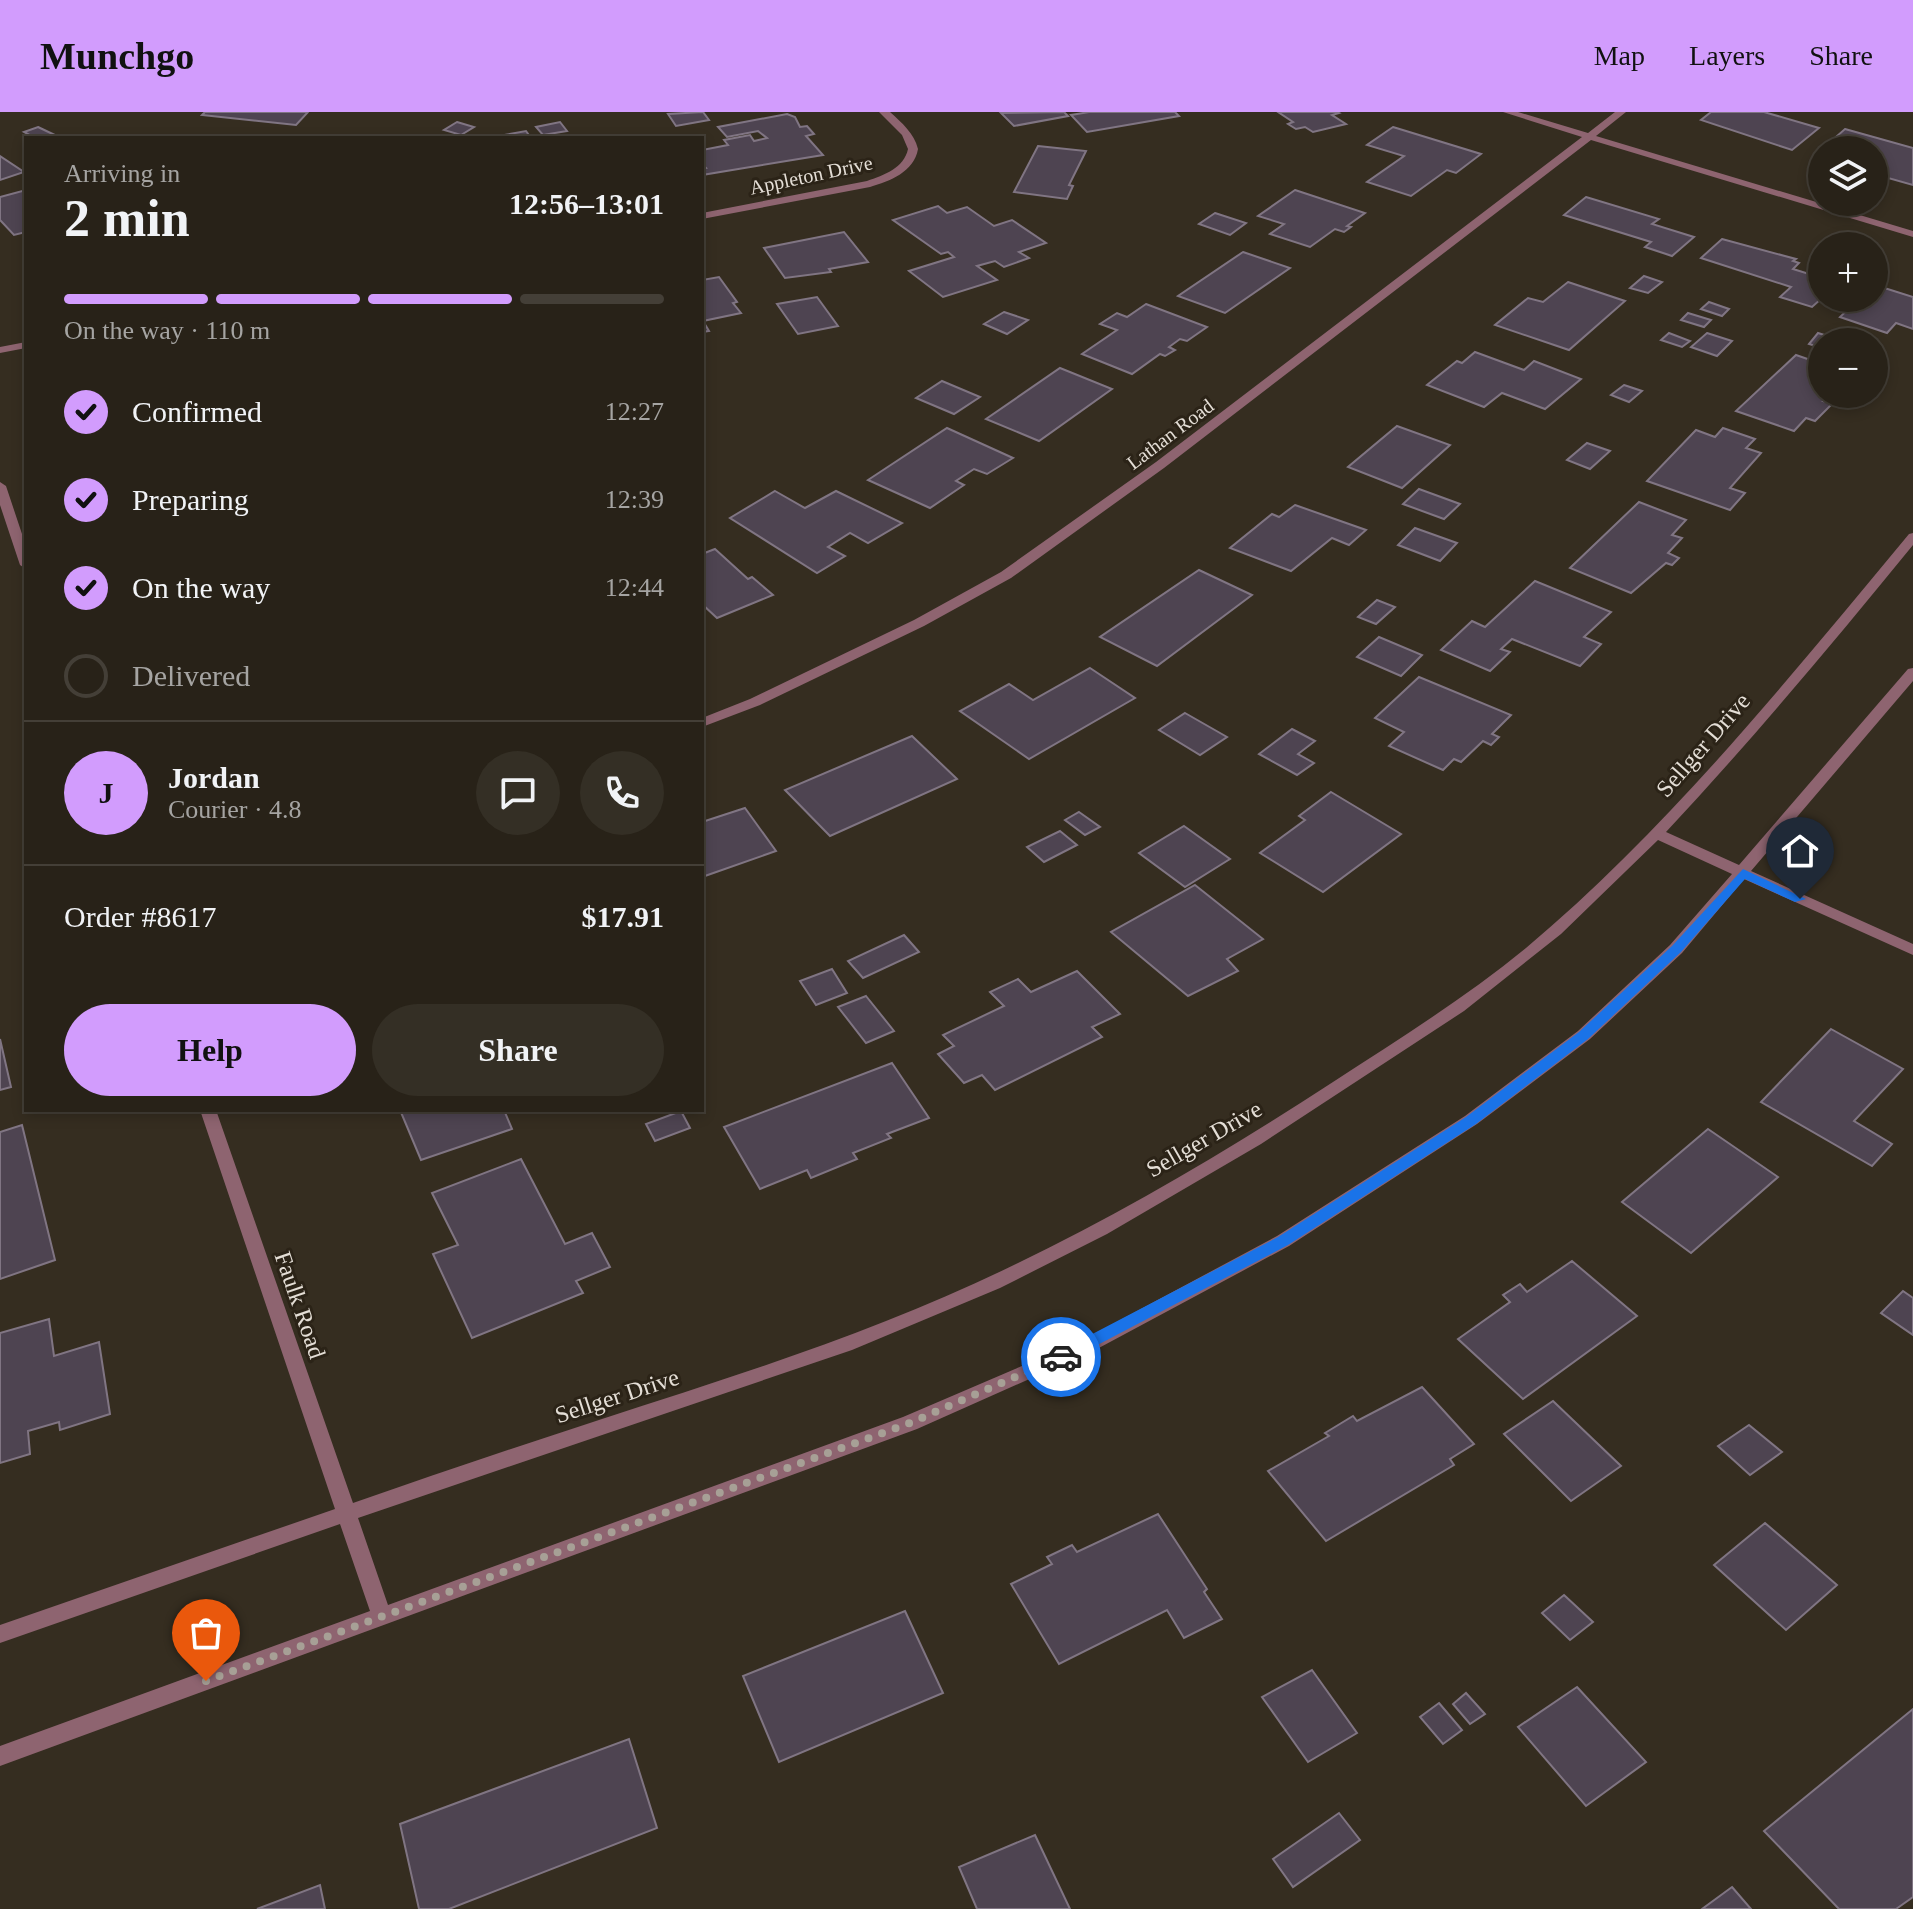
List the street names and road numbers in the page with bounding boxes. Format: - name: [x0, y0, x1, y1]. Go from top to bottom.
- street label: Appleton Drive: [748, 151, 875, 200]
- street label: Lathan Road: [1122, 394, 1218, 474]
- street label: Sellger Drive: [1651, 688, 1755, 802]
- street label: Sellger Drive: [1142, 1096, 1266, 1182]
- street label: Faulk Road: [270, 1248, 330, 1362]
- street label: Sellger Drive: [552, 1364, 682, 1428]

